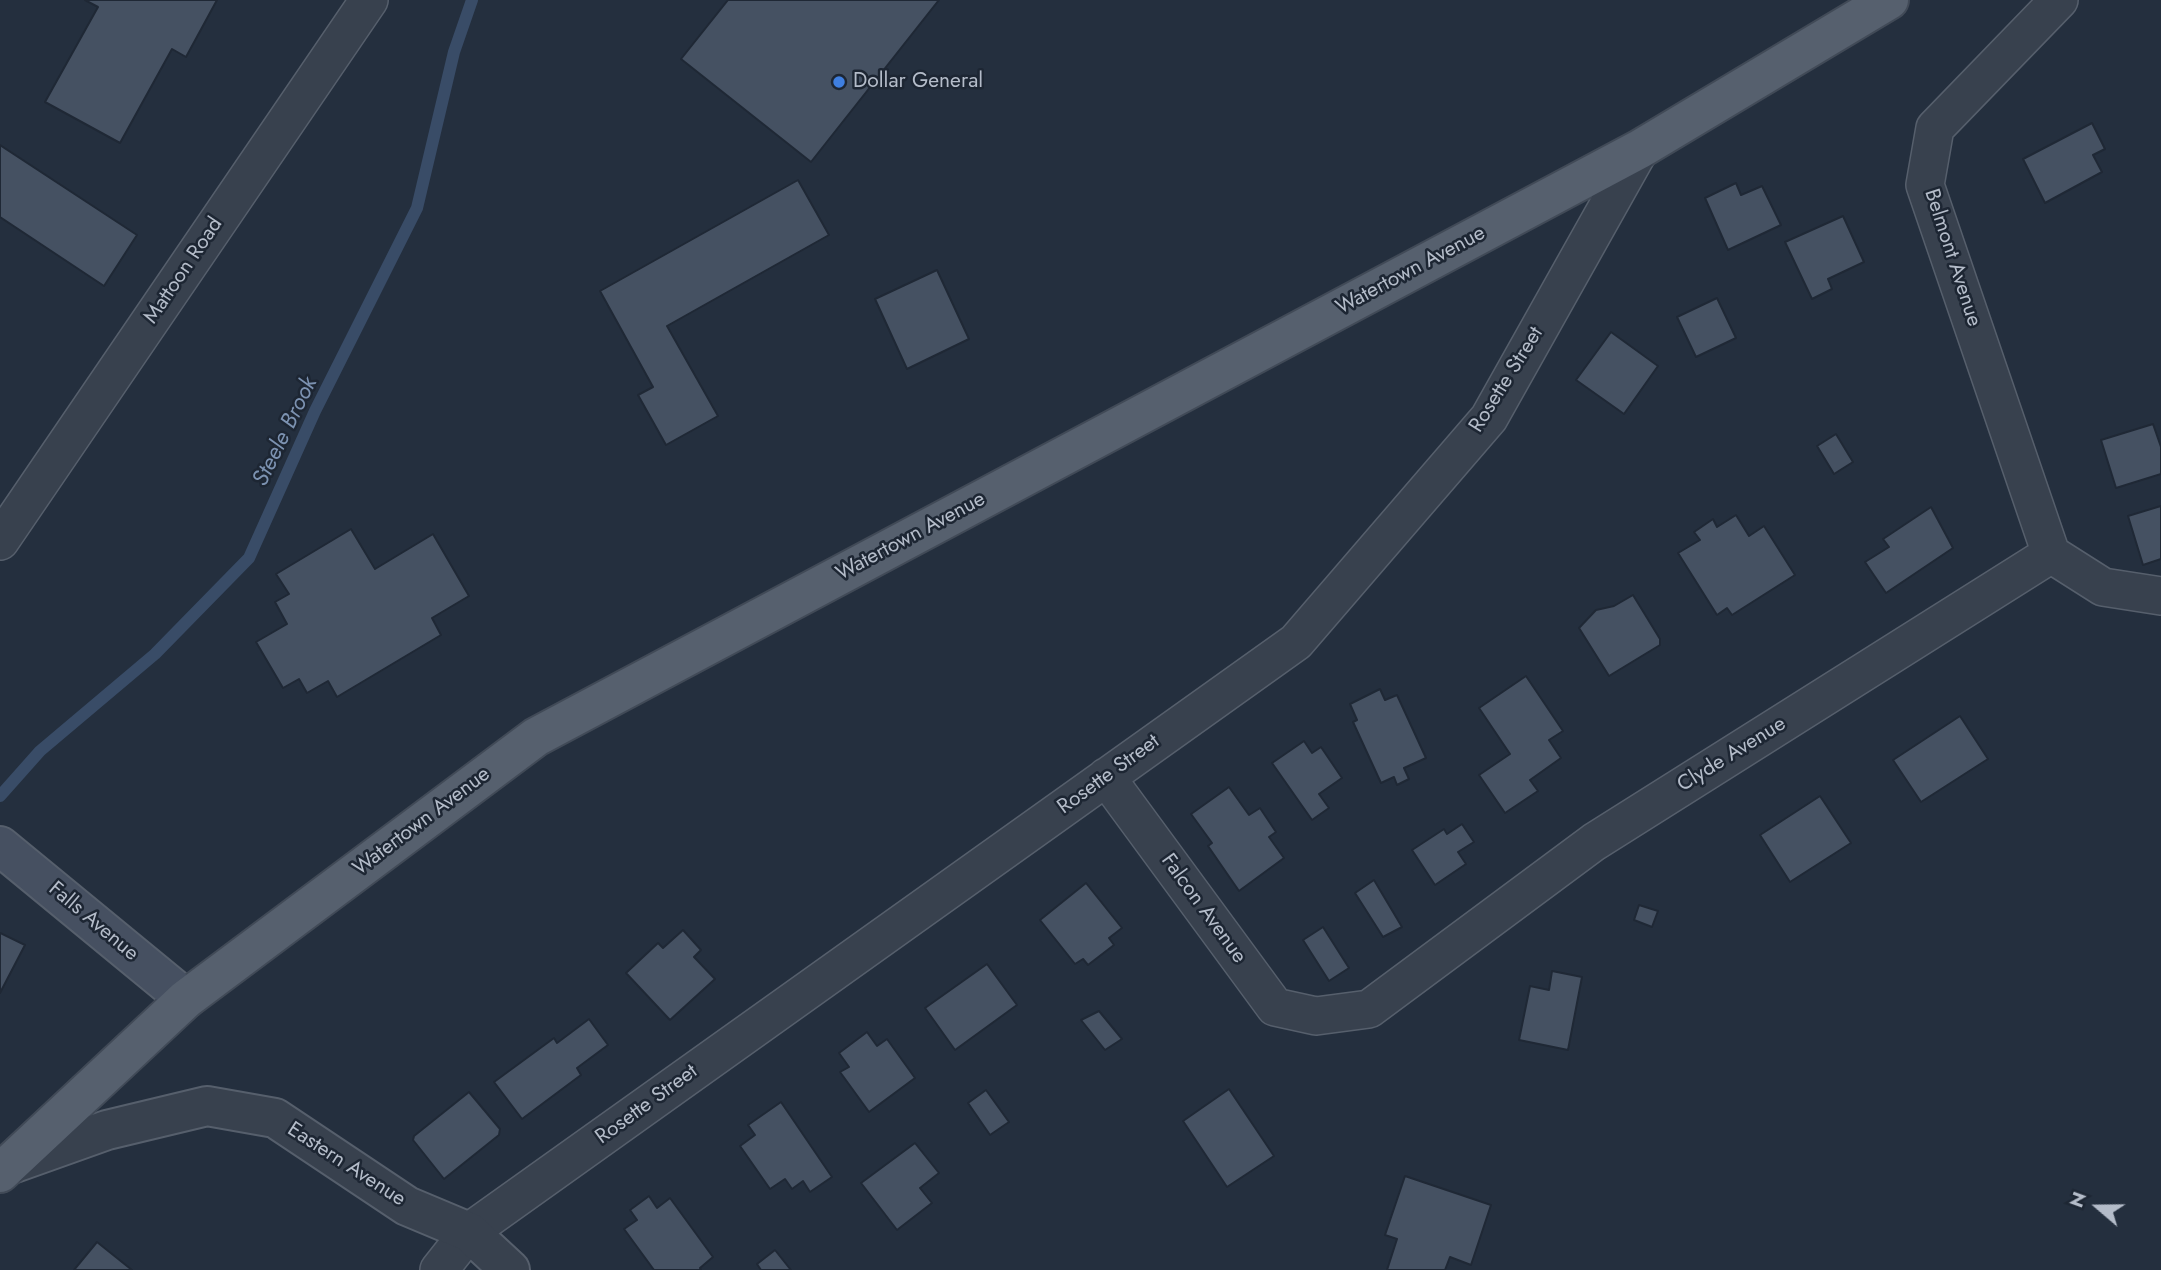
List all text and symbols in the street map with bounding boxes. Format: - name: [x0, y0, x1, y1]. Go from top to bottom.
- place label: Dollar General: [853, 69, 983, 95]
- marker: Dollar General: [831, 74, 847, 90]
- street label: Belmont Avenue: [1918, 186, 1986, 330]
- street label: Mattoon Road: [139, 213, 229, 329]
- street label: Watertown Avenue: [1332, 221, 1490, 321]
- street label: Rosette Street: [1465, 323, 1549, 437]
- water label: Steele Brook: [248, 373, 324, 491]
- street label: Watertown Avenue: [832, 487, 990, 587]
- street label: Clyde Avenue: [1673, 712, 1791, 798]
- street label: Rosette Street: [1053, 730, 1165, 820]
- street label: Watertown Avenue: [349, 762, 495, 882]
- street label: Falcon Avenue: [1155, 849, 1251, 969]
- street label: Falls Avenue: [43, 877, 143, 967]
- street label: Rosette Street: [591, 1060, 703, 1150]
- street label: Eastern Avenue: [282, 1117, 410, 1213]
- north arrow: [2063, 1172, 2133, 1242]
- text: N: [2063, 1188, 2093, 1211]

